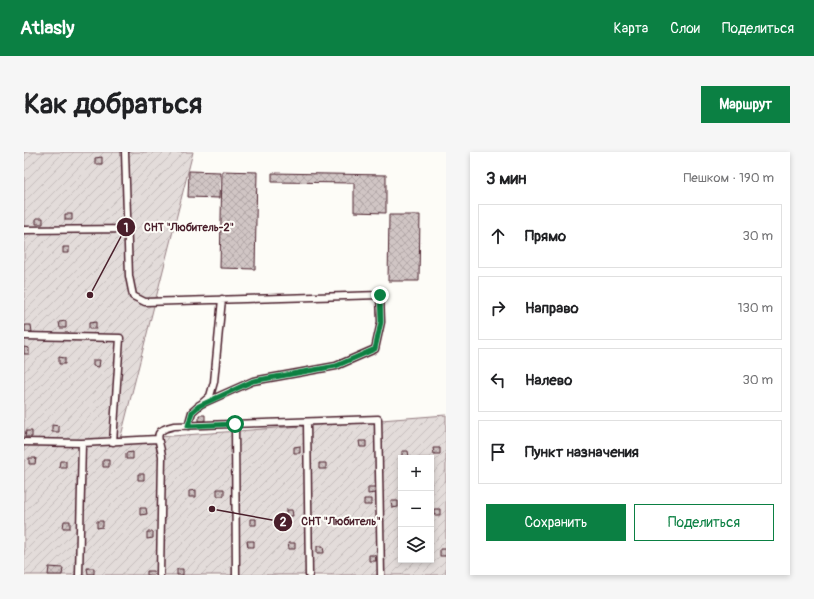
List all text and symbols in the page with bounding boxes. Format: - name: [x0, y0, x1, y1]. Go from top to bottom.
- text: Atlasly: [20, 16, 74, 40]
- text: Карта: [614, 20, 648, 37]
- text: Слои: [670, 20, 700, 37]
- text: Поделиться: [722, 20, 794, 37]
- button: Маршрут: [701, 86, 790, 123]
- text: Как добраться: [24, 87, 202, 122]
- text: 3 мин: [486, 168, 526, 189]
- text: Пешком · 190 m: [683, 170, 774, 186]
- callout: СНТ "Любитель-2": [116, 216, 242, 239]
- text: 1: [124, 221, 128, 236]
- text: СНТ "Любитель-2": [144, 221, 234, 234]
- icon: ahead: [487, 225, 509, 247]
- text: Прямо: [525, 227, 566, 246]
- text: 30 m: [743, 228, 773, 244]
- route end: [371, 286, 389, 304]
- icon: right: [487, 297, 509, 319]
- text: Направо: [525, 299, 579, 318]
- text: 130 m: [737, 300, 773, 316]
- icon: left: [487, 369, 509, 391]
- text: Налево: [525, 371, 572, 390]
- text: 30 m: [743, 372, 773, 388]
- route start: [226, 415, 244, 433]
- icon: arrive: [487, 441, 509, 463]
- text: Пункт назначения: [525, 443, 639, 462]
- map controls: [398, 455, 434, 563]
- button: +: [398, 455, 434, 491]
- button: −: [398, 491, 434, 527]
- button: Сохранить: [486, 504, 626, 541]
- button: Поделиться: [634, 504, 774, 541]
- callout: СНТ "Любитель": [273, 510, 388, 533]
- text: 2: [280, 515, 287, 530]
- text: СНТ "Любитель": [301, 515, 381, 528]
- button: layers: [398, 527, 434, 563]

